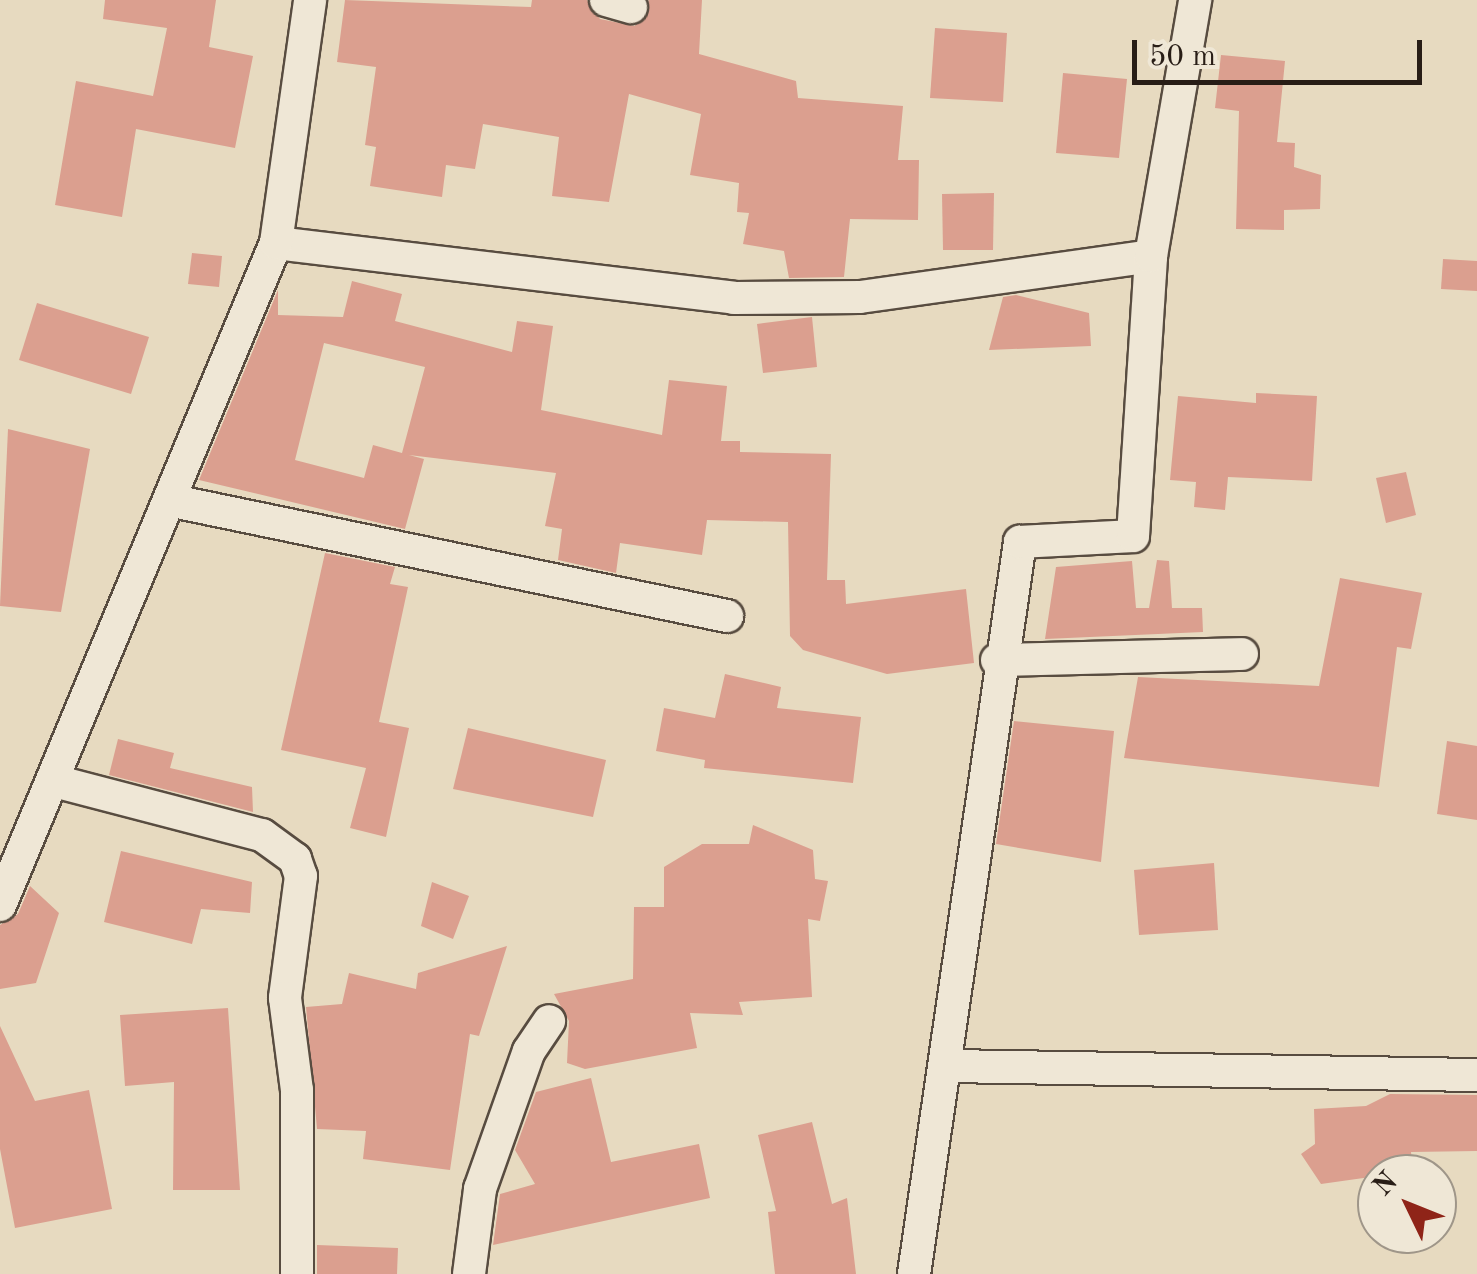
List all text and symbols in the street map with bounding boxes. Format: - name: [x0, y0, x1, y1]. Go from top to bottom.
- scale bar: [1137, 20, 1427, 82]
- text: 50 m: [1149, 42, 1216, 72]
- north arrow: [1357, 1154, 1457, 1254]
- text: N: [1369, 1168, 1404, 1202]

